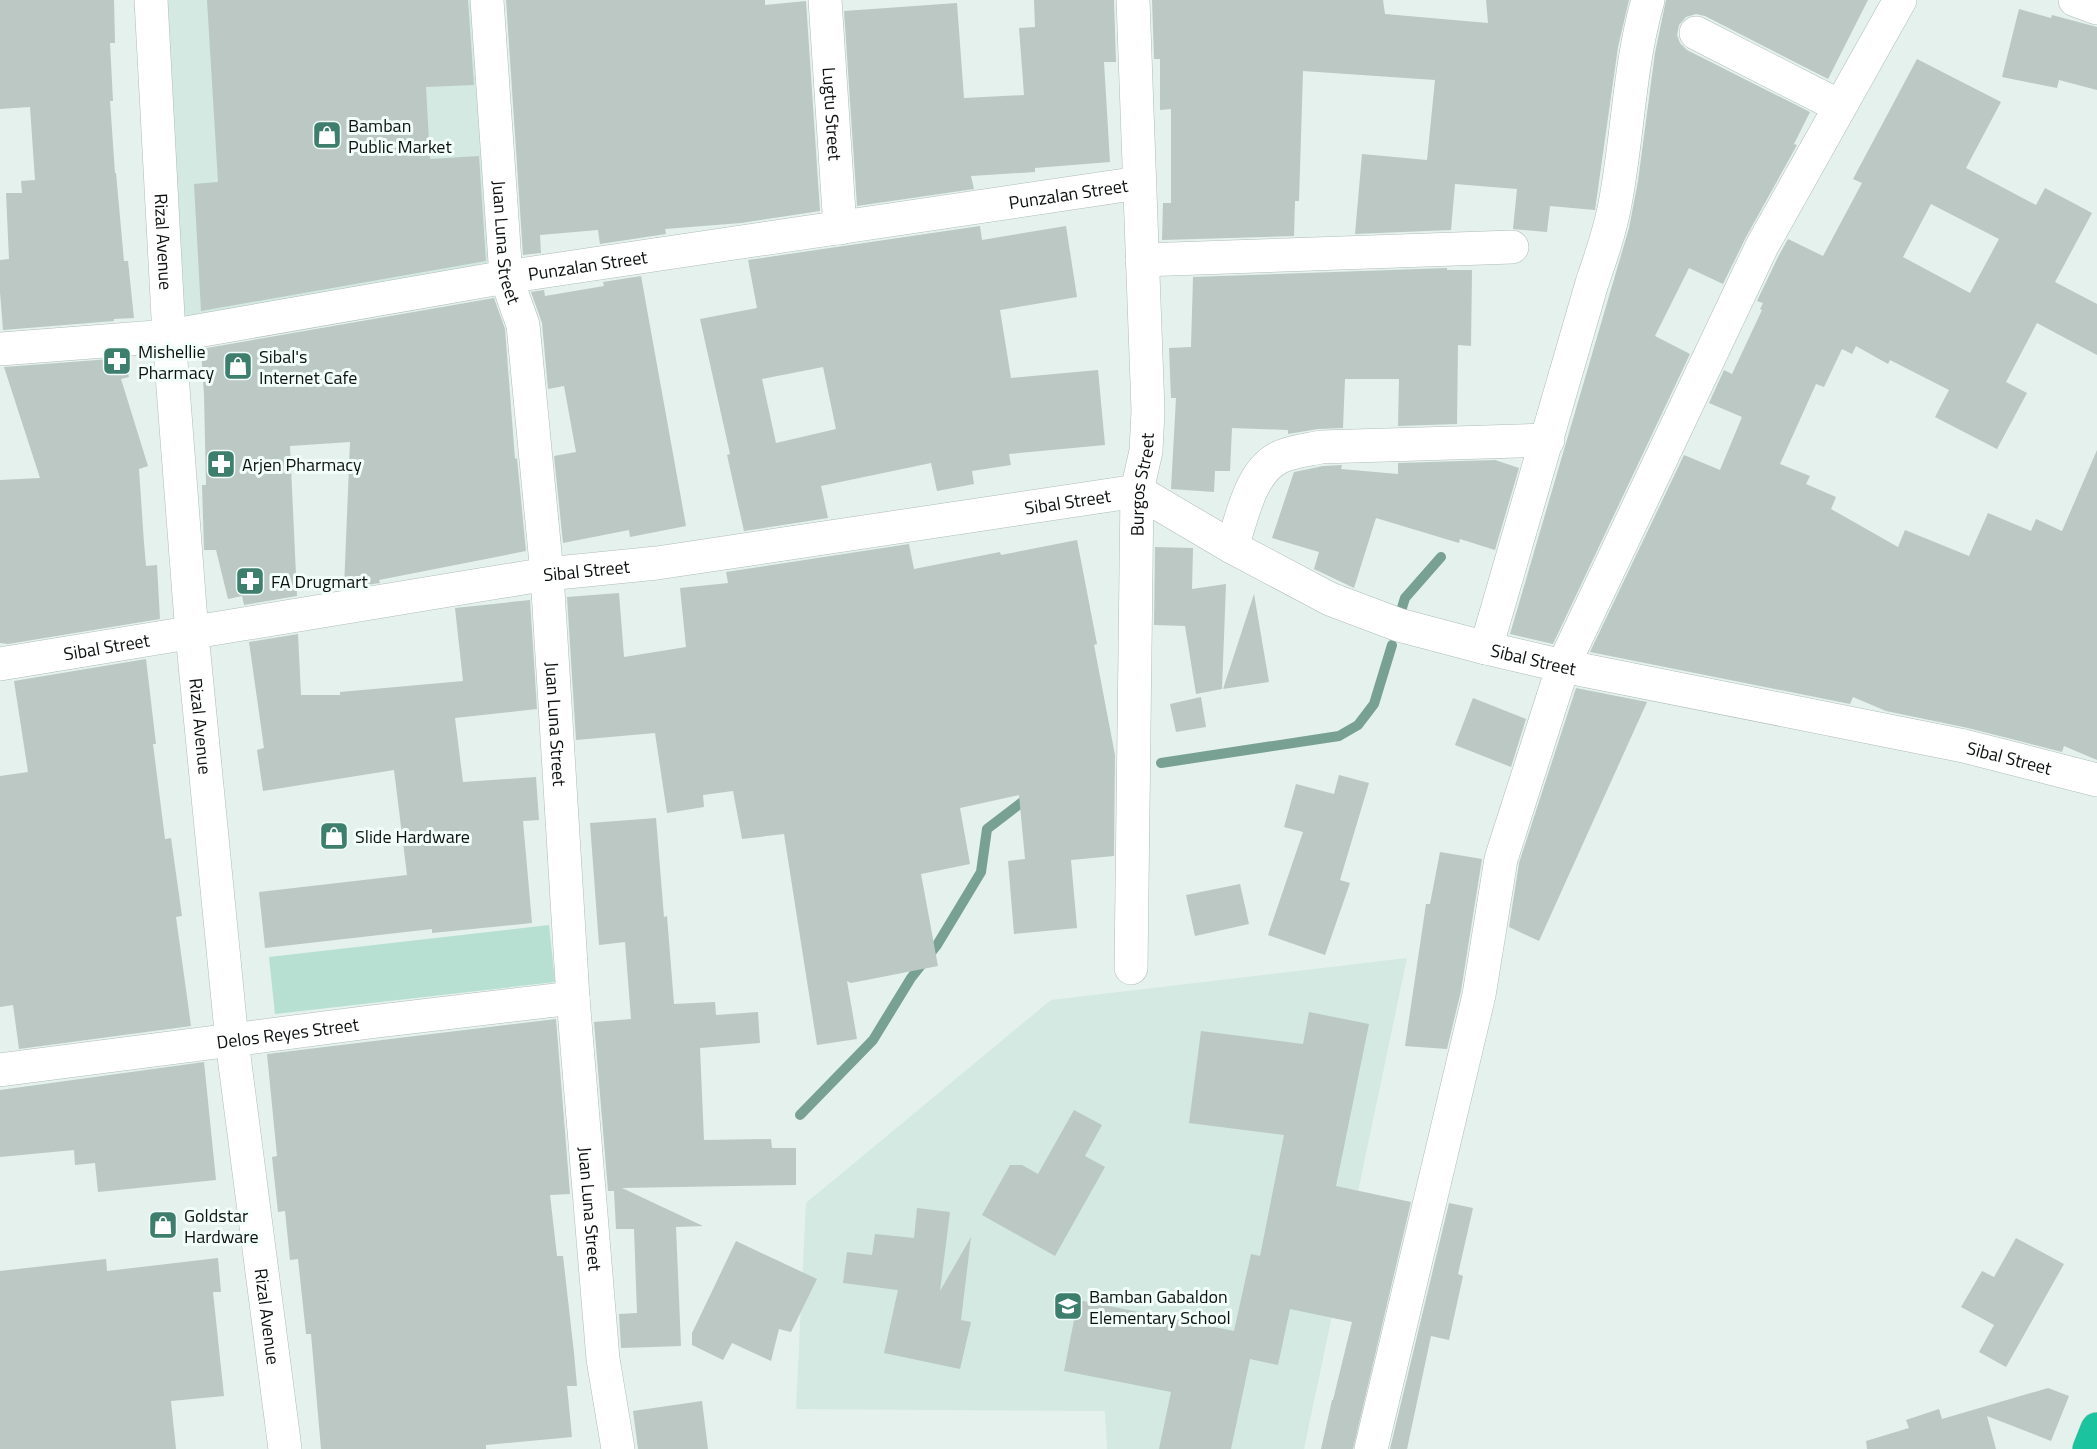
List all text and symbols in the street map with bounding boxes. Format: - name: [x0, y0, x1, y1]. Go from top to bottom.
- street label: Lugtu Street: [816, 66, 849, 162]
- place label: Bamban Public Market: [348, 112, 452, 160]
- shop icon: Bamban Public Market: [311, 119, 343, 151]
- street label: Punzalan Street: [1007, 171, 1130, 216]
- street label: Juan Luna Street: [486, 179, 528, 308]
- street label: Rizal Avenue: [148, 193, 180, 291]
- street label: Punzalan Street: [526, 243, 650, 287]
- place label: Mishellie Pharmacy: [138, 338, 214, 386]
- place label: Sibal's Internet Cafe: [259, 343, 357, 391]
- pharmacy icon: Mishellie Pharmacy: [101, 345, 133, 377]
- shop icon: Sibal's Internet Cafe: [222, 350, 254, 382]
- street label: Burgos Street: [1123, 432, 1160, 536]
- pharmacy icon: Arjen Pharmacy: [205, 448, 237, 480]
- place label: Arjen Pharmacy: [242, 451, 362, 478]
- street label: Sibal Street: [1023, 482, 1113, 521]
- street label: Sibal Street: [542, 552, 632, 588]
- pharmacy icon: FA Drugmart: [234, 565, 266, 597]
- place label: FA Drugmart: [271, 568, 368, 595]
- street label: Sibal Street: [62, 626, 152, 667]
- street label: Sibal Street: [1488, 636, 1579, 682]
- street label: Juan Luna Street: [539, 661, 574, 788]
- street label: Rizal Avenue: [183, 677, 219, 776]
- street label: Sibal Street: [1964, 734, 2055, 782]
- shop icon: Slide Hardware: [318, 820, 350, 852]
- place label: Slide Hardware: [355, 823, 470, 850]
- street label: Delos Reyes Street: [215, 1010, 361, 1055]
- street label: Juan Luna Street: [572, 1146, 609, 1273]
- place label: Goldstar Hardware: [184, 1202, 258, 1250]
- shop icon: Goldstar Hardware: [147, 1209, 179, 1241]
- street label: Rizal Avenue: [248, 1267, 287, 1366]
- place label: Bamban Gabaldon Elementary School: [1089, 1283, 1231, 1331]
- school or university icon: Bamban Gabaldon Elementary School: [1052, 1290, 1084, 1322]

